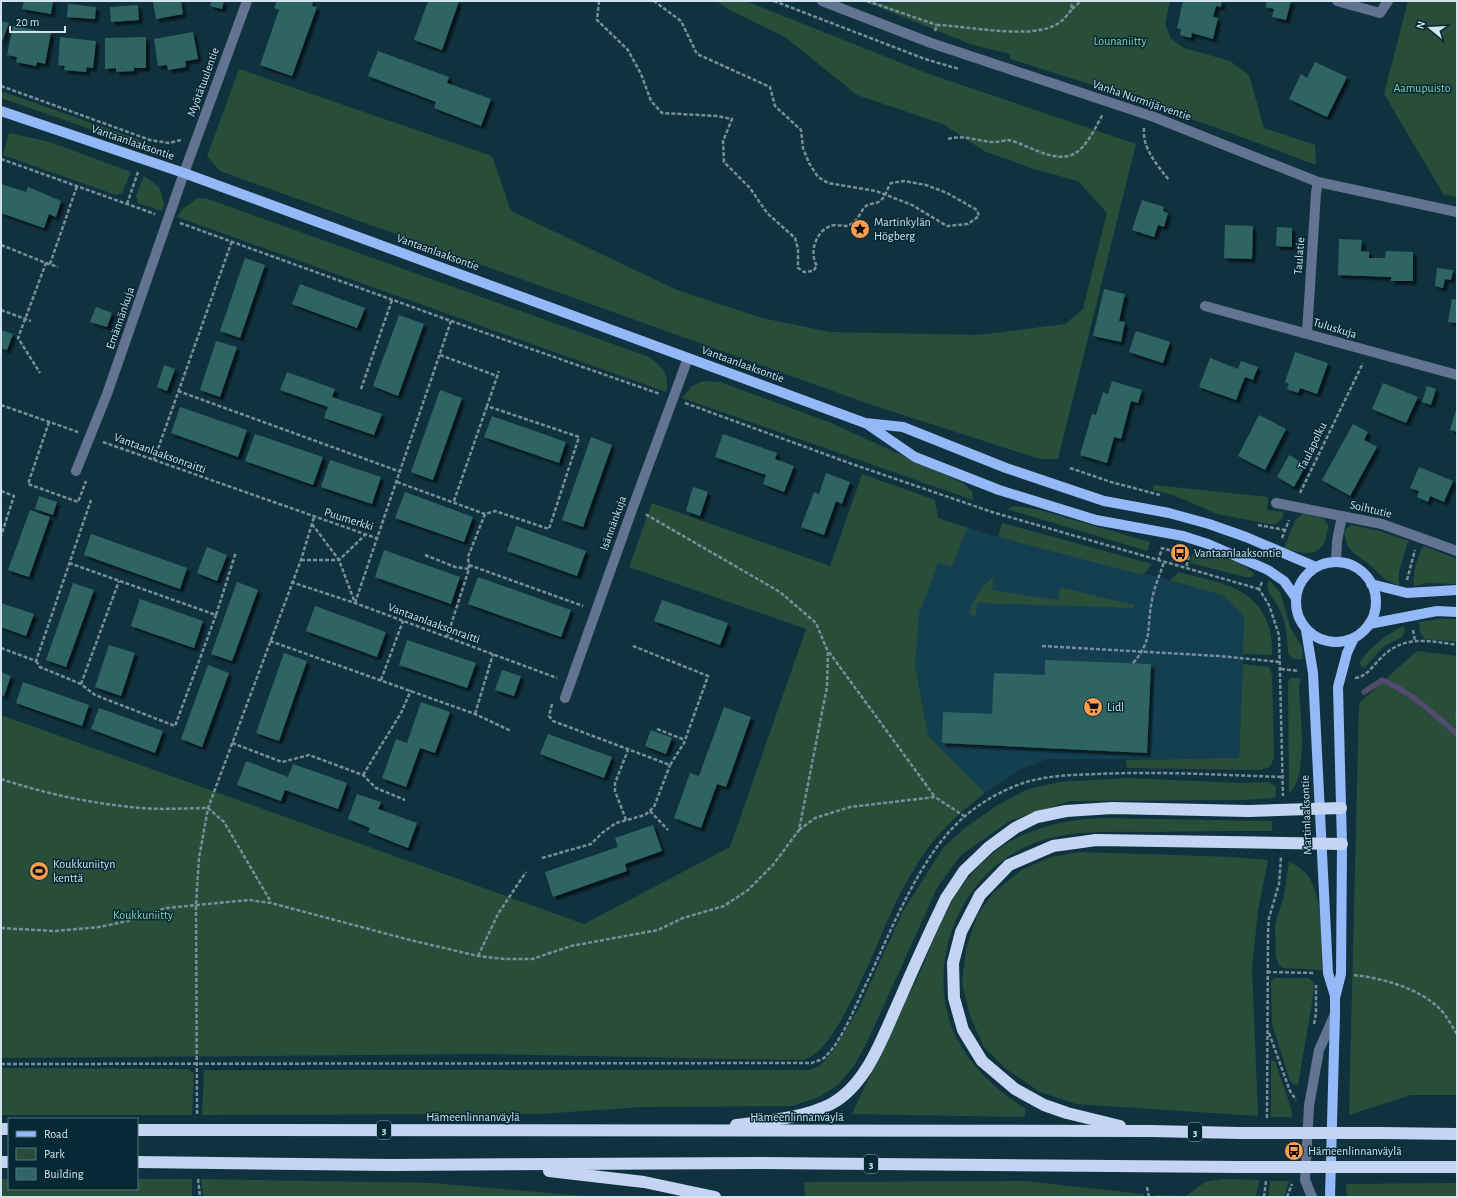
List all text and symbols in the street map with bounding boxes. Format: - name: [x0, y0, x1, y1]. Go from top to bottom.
- scale bar: [10, 8, 65, 34]
- north arrow: [1410, 8, 1450, 48]
- text: 20 m: [16, 16, 39, 28]
- text: N: [1415, 20, 1427, 30]
- park label: Lounaniitty: [1093, 35, 1147, 48]
- street label: Myötätuulentie: [185, 46, 222, 118]
- street label: Vanha Nurmijärventie: [1091, 77, 1193, 123]
- park label: Aamupuisto: [1393, 82, 1451, 94]
- street label: Vantaanlaaksontie: [90, 122, 176, 162]
- place label: Martinkylän Högberg: [874, 216, 931, 242]
- place icon: Martinkylän Högberg: [849, 218, 871, 240]
- street label: Vantaanlaaksontie: [395, 231, 481, 273]
- street label: Taulatie: [1292, 237, 1306, 275]
- street label: Emännänkuja: [104, 285, 137, 351]
- street label: Tuluskuja: [1311, 316, 1359, 341]
- street label: Vantaanlaaksontie: [700, 343, 786, 385]
- street label: Taulapolku: [1295, 420, 1329, 472]
- street label: Vantaanlaaksonraitti: [112, 431, 208, 475]
- street label: Isännänkuja: [598, 494, 629, 552]
- street label: Soihtutie: [1349, 498, 1393, 520]
- street label: Puumerkki: [323, 505, 375, 533]
- bus stop icon: Vantaanlaaksontie: [1169, 542, 1191, 564]
- place label: Vantaanlaaksontie: [1194, 547, 1281, 559]
- street label: Vantaanlaaksonraitti: [386, 601, 482, 645]
- supermarket icon: Lidl: [1082, 696, 1104, 718]
- place label: Lidl: [1107, 701, 1124, 713]
- street label: Martinlaaksontie: [1299, 775, 1313, 855]
- place label: Koukkuniityn kenttä: [53, 858, 115, 884]
- sports icon: Koukkuniityn kenttä: [28, 860, 50, 882]
- park label: Koukkuniitty: [113, 909, 173, 922]
- street label: Hämeenlinnanväylä: [426, 1111, 520, 1124]
- street label: Hämeenlinnanväylä: [750, 1111, 844, 1124]
- legend: [8, 1118, 138, 1190]
- road number: 3: [377, 1121, 391, 1139]
- road number: 3: [1188, 1123, 1202, 1141]
- text: Road: [44, 1128, 68, 1140]
- bus stop icon: Hämeenlinnanväylä: [1283, 1140, 1305, 1162]
- place label: Hämeenlinnanväylä: [1308, 1145, 1402, 1158]
- text: Park: [44, 1148, 65, 1160]
- road number: 3: [864, 1155, 878, 1173]
- text: Building: [44, 1168, 84, 1180]

